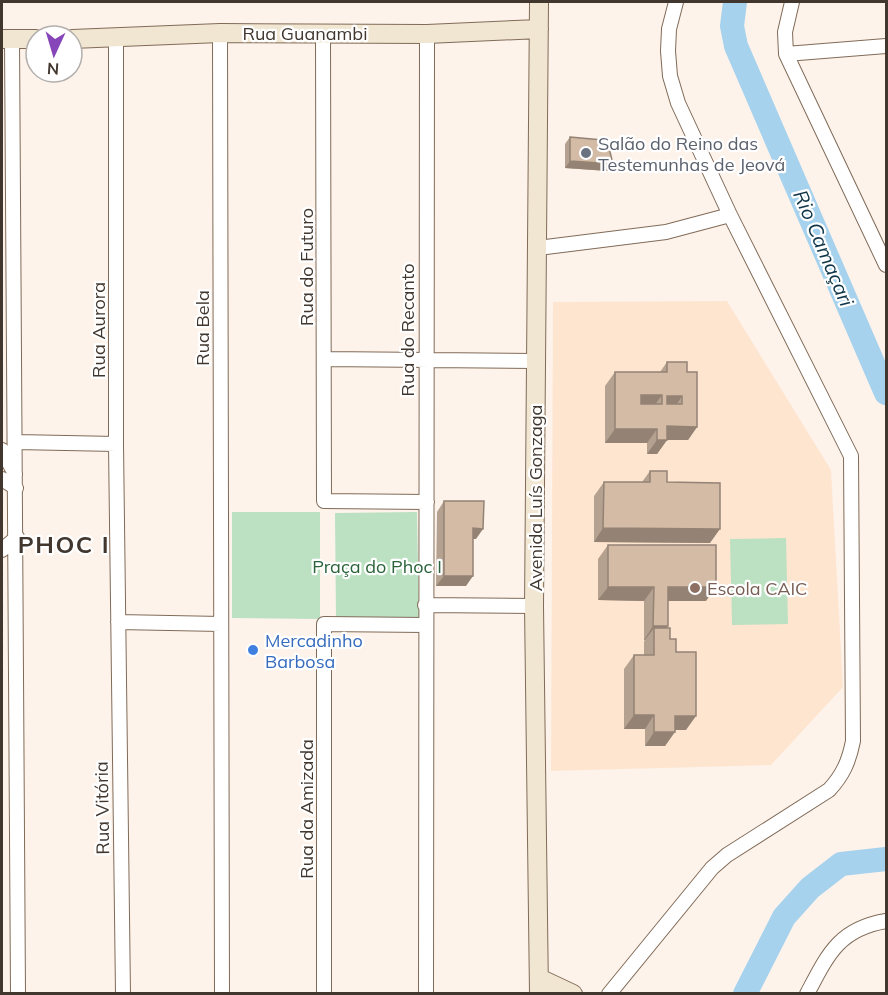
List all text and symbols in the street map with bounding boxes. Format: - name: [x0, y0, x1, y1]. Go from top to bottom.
- street label: Rua Guanambi: [243, 22, 367, 45]
- north arrow: [24, 24, 84, 84]
- text: N: [46, 59, 60, 79]
- place label: Salão do Reino das Testemunhas de Jeová: [598, 132, 785, 176]
- marker: Salão do Reino das Testemunhas de Jeová: [579, 146, 593, 160]
- water label: Rio Camaçari: [788, 186, 860, 310]
- street label: Rua do Futuro: [295, 208, 318, 326]
- street label: Rua do Recanto: [396, 264, 419, 396]
- street label: Rua Aurora: [87, 282, 110, 378]
- street label: Rua Bela: [191, 290, 214, 366]
- street label: Avenida Luís Gonzaga: [524, 405, 547, 591]
- district label: PHOC I: [18, 529, 110, 559]
- park label: Praça do Phoc I: [312, 555, 442, 578]
- place label: Escola CAIC: [707, 577, 807, 600]
- marker: Escola CAIC: [688, 581, 702, 595]
- place label: Mercadinho Barbosa: [265, 629, 363, 673]
- marker: Mercadinho Barbosa: [246, 643, 260, 657]
- street label: Rua da Amizada: [295, 739, 318, 879]
- street label: Rua Vitória: [90, 761, 114, 855]

